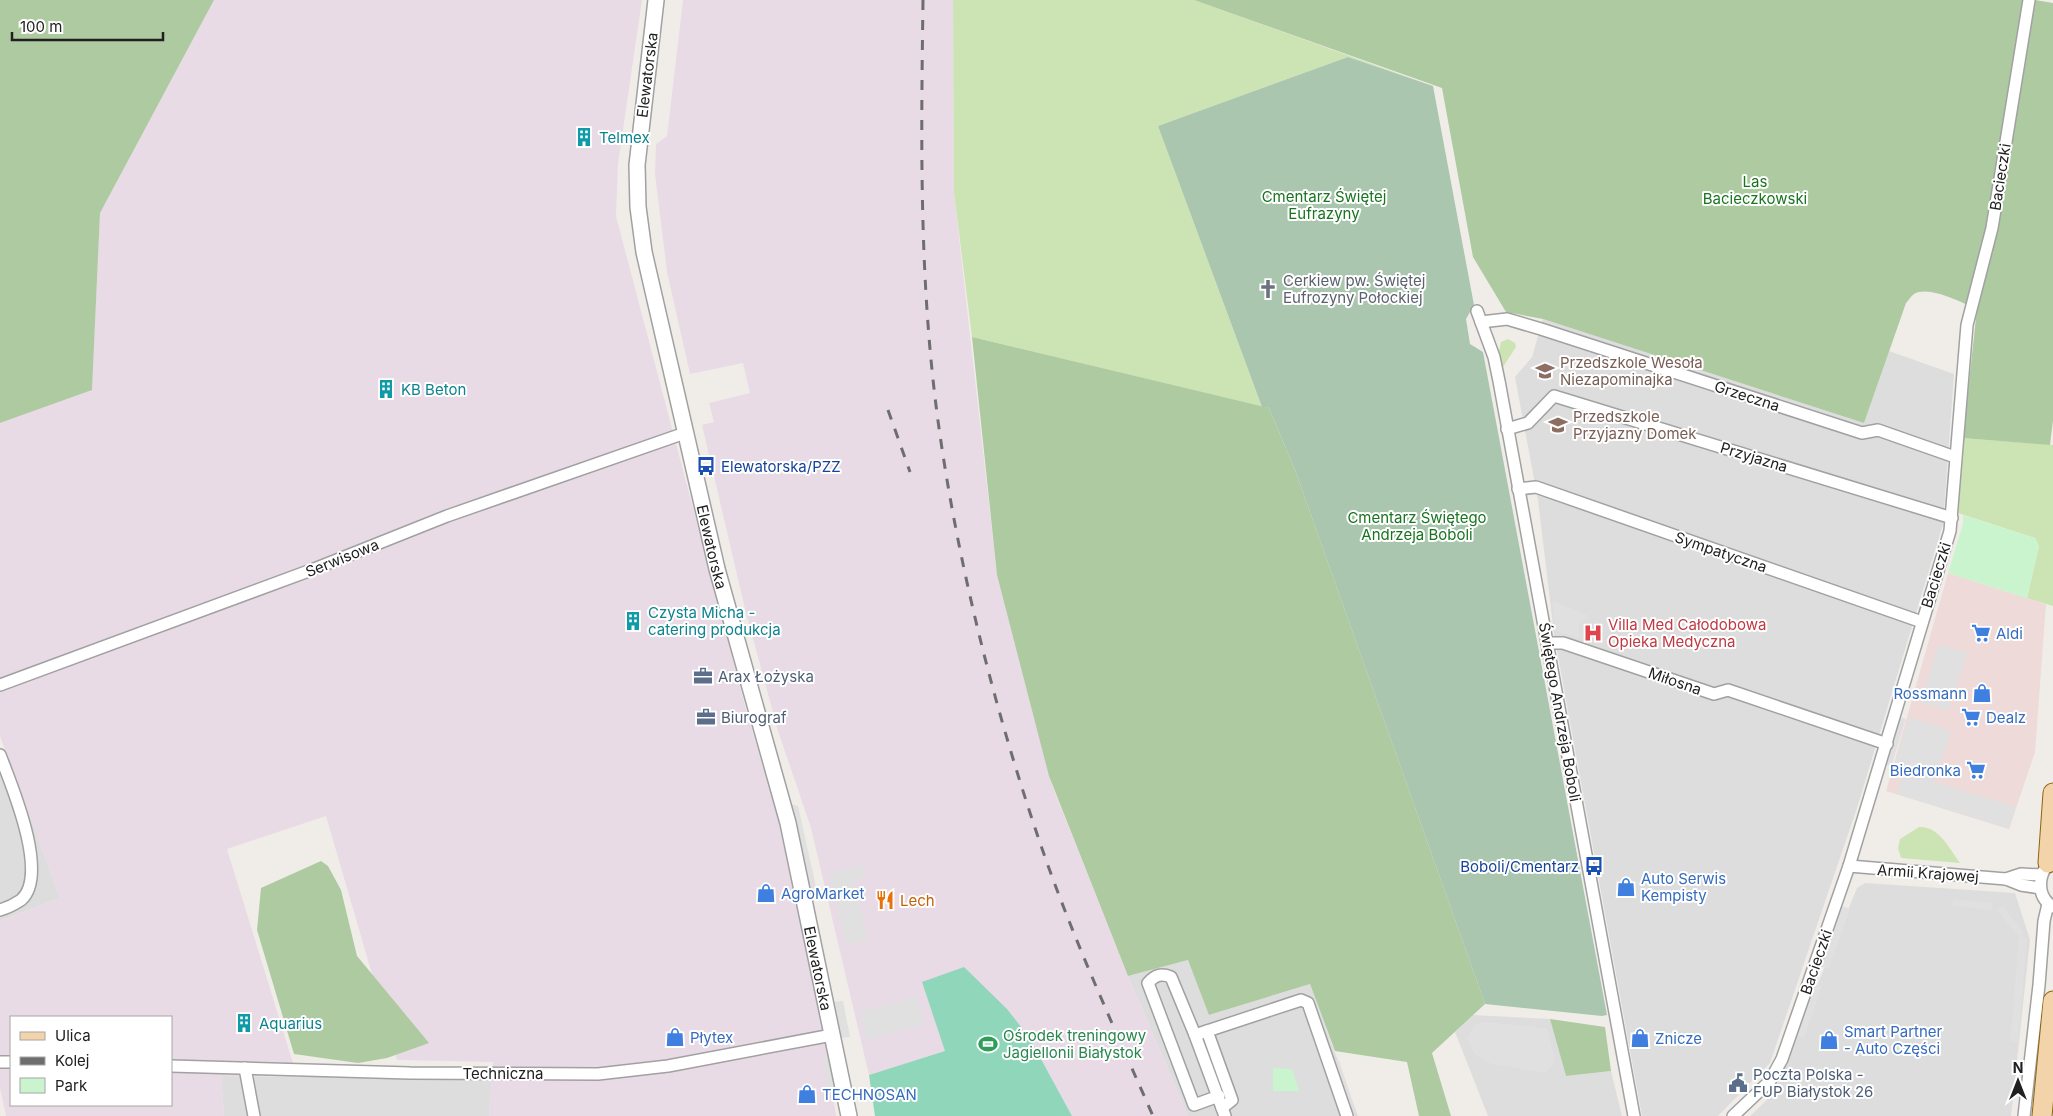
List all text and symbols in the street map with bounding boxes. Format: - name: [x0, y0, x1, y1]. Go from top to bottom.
- scale bar: [12, 10, 164, 42]
- text: 100 m: [20, 17, 62, 36]
- street label: Elewatorska: [632, 31, 662, 119]
- building icon: Telmex: [573, 126, 595, 148]
- place label: Telmex: [599, 128, 650, 147]
- street label: Bacieczki: [1985, 142, 2015, 212]
- park label: Las Bacieczkowski: [1703, 172, 1807, 208]
- park label: Cmentarz Świętej Eufrazyny: [1262, 187, 1386, 223]
- place label: Cerkiew pw. Świętej Eufrozyny Połockiej: [1283, 271, 1425, 307]
- church icon: Cerkiew pw. Świętej Eufrozyny Połockiej: [1257, 278, 1279, 300]
- place label: Przedszkole Wesoła Niezapominajka: [1560, 353, 1703, 389]
- school or university icon: Przedszkole Wesoła Niezapominajka: [1534, 360, 1556, 382]
- street label: Grzeczna: [1712, 377, 1782, 415]
- building icon: KB Beton: [375, 378, 397, 400]
- place label: KB Beton: [401, 380, 466, 399]
- place label: Przedszkole Przyjazny Domek: [1573, 407, 1697, 443]
- school or university icon: Przedszkole Przyjazny Domek: [1547, 414, 1569, 436]
- street label: Przyjazna: [1718, 438, 1790, 476]
- bus stop icon: Elewatorska/PZZ: [695, 455, 717, 477]
- place label: Elewatorska/PZZ: [721, 457, 841, 476]
- street label: Elewatorska: [693, 503, 732, 591]
- park label: Cmentarz Świętego Andrzeja Boboli: [1347, 508, 1487, 544]
- street label: Sympatyczna: [1672, 527, 1770, 577]
- street label: Serwisowa: [303, 535, 381, 581]
- street label: Bacieczki: [1917, 540, 1955, 610]
- place label: Czysta Micha - catering produkcja: [648, 603, 781, 639]
- building icon: Czysta Micha - catering produkcja: [622, 610, 644, 632]
- place label: Villa Med Całodobowa Opieka Medyczna: [1608, 615, 1766, 651]
- street label: Świętego Andrzeja Boboli: [1535, 621, 1585, 803]
- hospital icon: Villa Med Całodobowa Opieka Medyczna: [1582, 622, 1604, 644]
- supermarket icon: Aldi: [1970, 622, 1992, 644]
- place label: Aldi: [1996, 624, 2023, 643]
- street label: Miłosna: [1646, 663, 1704, 699]
- office icon: Arax Łożyska: [692, 665, 714, 687]
- place label: Arax Łożyska: [718, 667, 814, 686]
- shop icon: Rossmann: [1971, 682, 1993, 704]
- place label: Rossmann: [1893, 684, 1967, 703]
- office icon: Biurograf: [695, 706, 717, 728]
- supermarket icon: Dealz: [1960, 706, 1982, 728]
- place label: Biurograf: [721, 708, 787, 727]
- place label: Dealz: [1986, 708, 2026, 727]
- supermarket icon: Biedronka: [1965, 759, 1987, 781]
- place label: Biedronka: [1890, 761, 1961, 780]
- bus stop icon: Boboli/Cmentarz: [1583, 855, 1605, 877]
- place label: Boboli/Cmentarz: [1460, 857, 1579, 876]
- street label: Armii Krajowej: [1877, 860, 1979, 886]
- place label: Auto Serwis Kempisty: [1641, 869, 1726, 905]
- shop icon: Auto Serwis Kempisty: [1615, 876, 1637, 898]
- shop icon: AgroMarket: [755, 882, 777, 904]
- place label: AgroMarket: [781, 884, 864, 903]
- restaurant icon: Lech: [874, 889, 896, 911]
- place label: Lech: [900, 891, 935, 910]
- street label: Elewatorska: [800, 924, 836, 1012]
- street label: Bacieczki: [1796, 927, 1836, 997]
- building icon: Aquarius: [233, 1012, 255, 1034]
- place label: Aquarius: [259, 1014, 322, 1033]
- legend: [10, 1016, 172, 1106]
- place label: Smart Partner - Auto Części: [1844, 1022, 1943, 1058]
- text: Ulica: [55, 1026, 91, 1045]
- shop icon: Płytex: [664, 1026, 686, 1048]
- place label: Ośrodek treningowy Jagiellonii Białystok: [1003, 1026, 1147, 1062]
- shop icon: Znicze: [1629, 1027, 1651, 1049]
- place label: Płytex: [690, 1028, 733, 1047]
- place label: Znicze: [1655, 1029, 1702, 1048]
- shop icon: Smart Partner - Auto Części: [1818, 1029, 1840, 1051]
- sports icon: Ośrodek treningowy Jagiellonii Białystok: [977, 1033, 999, 1055]
- text: Kolej: [55, 1051, 90, 1070]
- north arrow: [1993, 1056, 2043, 1106]
- text: N: [2013, 1059, 2023, 1076]
- street label: Techniczna: [462, 1064, 544, 1083]
- place label: Poczta Polska - FUP Białystok 26: [1753, 1065, 1873, 1101]
- public building icon: Poczta Polska - FUP Białystok 26: [1727, 1072, 1749, 1094]
- text: Park: [55, 1076, 88, 1095]
- shop icon: TECHNOSAN: [796, 1083, 818, 1105]
- place label: TECHNOSAN: [822, 1085, 917, 1104]

